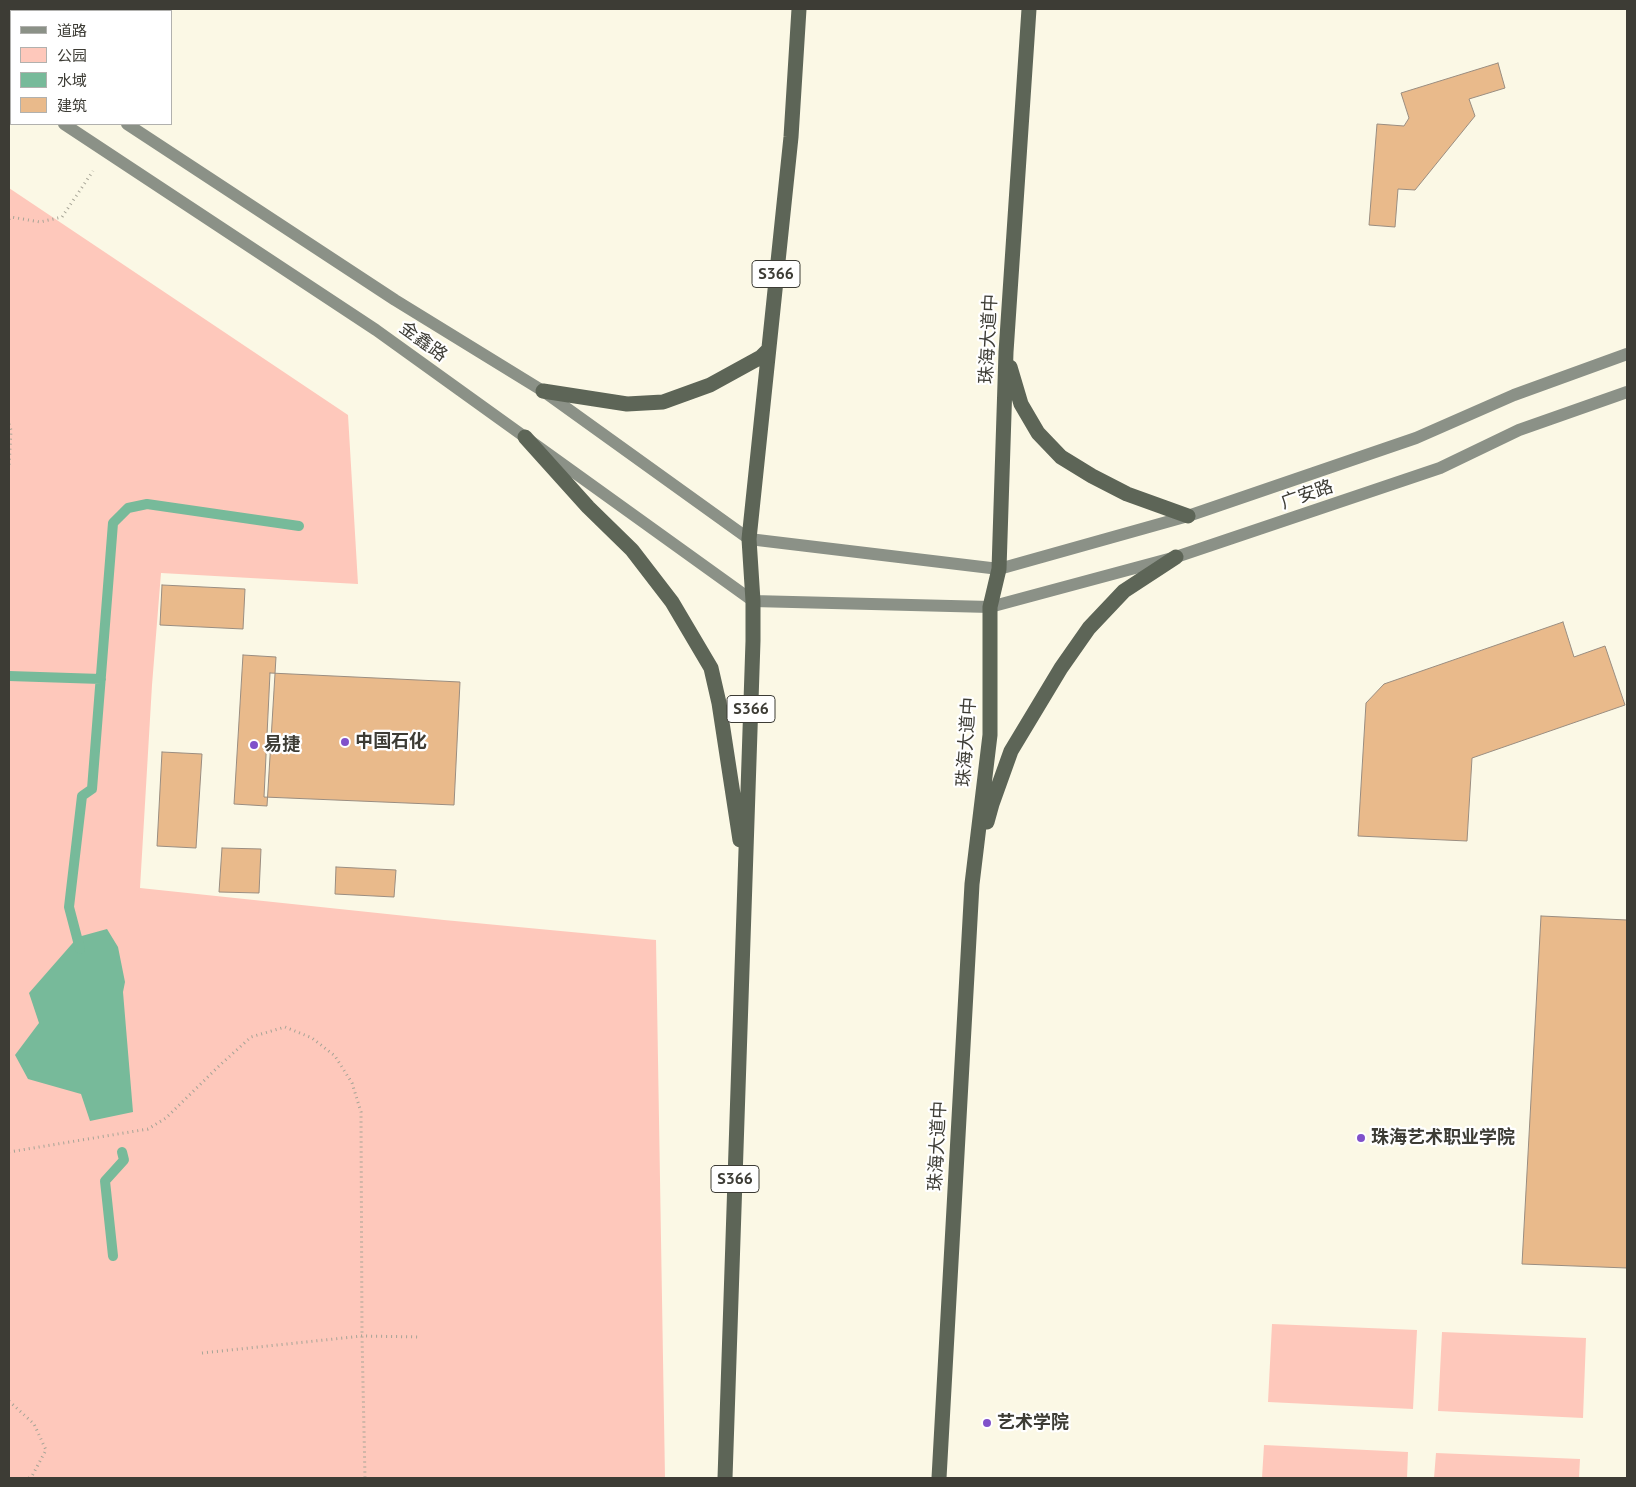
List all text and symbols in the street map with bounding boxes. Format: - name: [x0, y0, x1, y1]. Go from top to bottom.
- legend: [10, 10, 172, 125]
- text: 道路: [57, 21, 87, 40]
- text: 公园: [57, 46, 87, 65]
- text: 水域: [57, 71, 87, 90]
- text: 建筑: [57, 96, 87, 115]
- road number: S366: [752, 260, 800, 288]
- street label: 珠海大道中: [976, 293, 1002, 385]
- street label: 金鑫路: [395, 317, 451, 367]
- street label: 广安路: [1278, 476, 1336, 514]
- road number: S366: [727, 696, 775, 722]
- street label: 珠海大道中: [953, 696, 981, 788]
- place label: 中国石化: [355, 731, 427, 753]
- place label: 易捷: [264, 734, 300, 756]
- marker: 中国石化: [339, 736, 351, 748]
- marker: 易捷: [248, 739, 260, 751]
- street label: 珠海大道中: [925, 1100, 951, 1192]
- place label: 珠海艺术职业学院: [1371, 1127, 1515, 1149]
- marker: 珠海艺术职业学院: [1355, 1132, 1367, 1144]
- road number: S366: [711, 1166, 759, 1192]
- place label: 艺术学院: [997, 1412, 1069, 1434]
- marker: 艺术学院: [981, 1417, 993, 1429]

